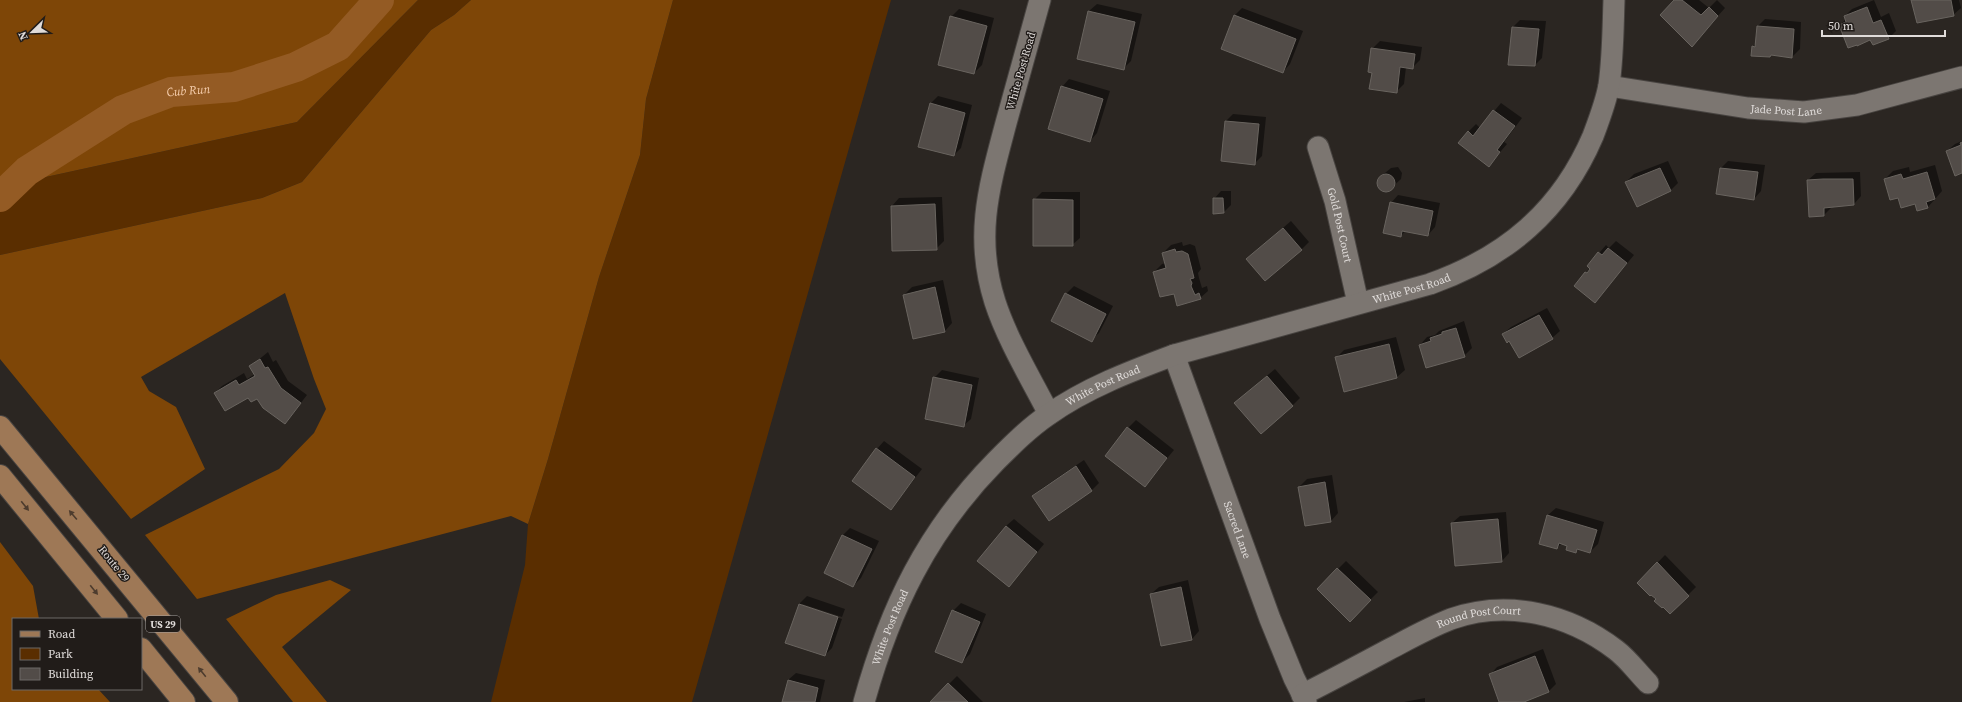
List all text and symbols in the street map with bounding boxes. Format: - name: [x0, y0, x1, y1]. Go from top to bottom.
- north arrow: [12, 12, 52, 52]
- scale bar: [1822, 12, 1945, 38]
- text: 50 m: [1828, 18, 1854, 34]
- text: N: [15, 29, 32, 42]
- street label: White Post Road: [1003, 30, 1039, 112]
- water label: Cub Run: [164, 81, 211, 101]
- street label: Jade Post Lane: [1749, 101, 1823, 120]
- street label: Gold Post Court: [1324, 185, 1356, 264]
- street label: White Post Road: [1371, 269, 1453, 307]
- street label: White Post Road: [1063, 361, 1143, 409]
- street label: Sacred Lane: [1220, 499, 1255, 561]
- one-way arrow: [20, 501, 29, 511]
- one-way arrow: [69, 510, 78, 520]
- street label: Route 29: [95, 543, 133, 585]
- one-way arrow: [89, 585, 98, 596]
- street label: White Post Road: [868, 586, 912, 667]
- street label: Round Post Court: [1434, 603, 1522, 632]
- road number: US 29: [146, 616, 180, 632]
- legend: [12, 618, 142, 690]
- text: Road: [48, 626, 75, 642]
- text: Park: [48, 646, 73, 662]
- text: Building: [48, 666, 93, 682]
- one-way arrow: [198, 666, 207, 677]

